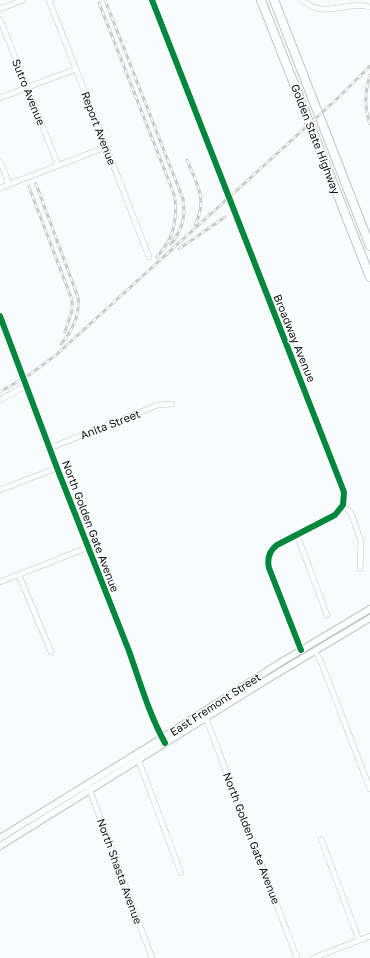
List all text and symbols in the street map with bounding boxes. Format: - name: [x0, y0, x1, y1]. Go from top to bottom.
- street label: Sutro Avenue: [10, 57, 48, 127]
- street label: Golden State Highway: [289, 82, 343, 196]
- street label: Report Avenue: [79, 89, 119, 167]
- street label: Broadway Avenue: [271, 292, 319, 384]
- street label: Anita Street: [78, 407, 142, 441]
- street label: North Golden Gate Avenue: [60, 458, 122, 594]
- street label: East Fremont Street: [167, 670, 263, 738]
- street label: North Golden Gate Avenue: [221, 770, 283, 906]
- street label: North Shasta Avenue: [95, 816, 145, 926]

